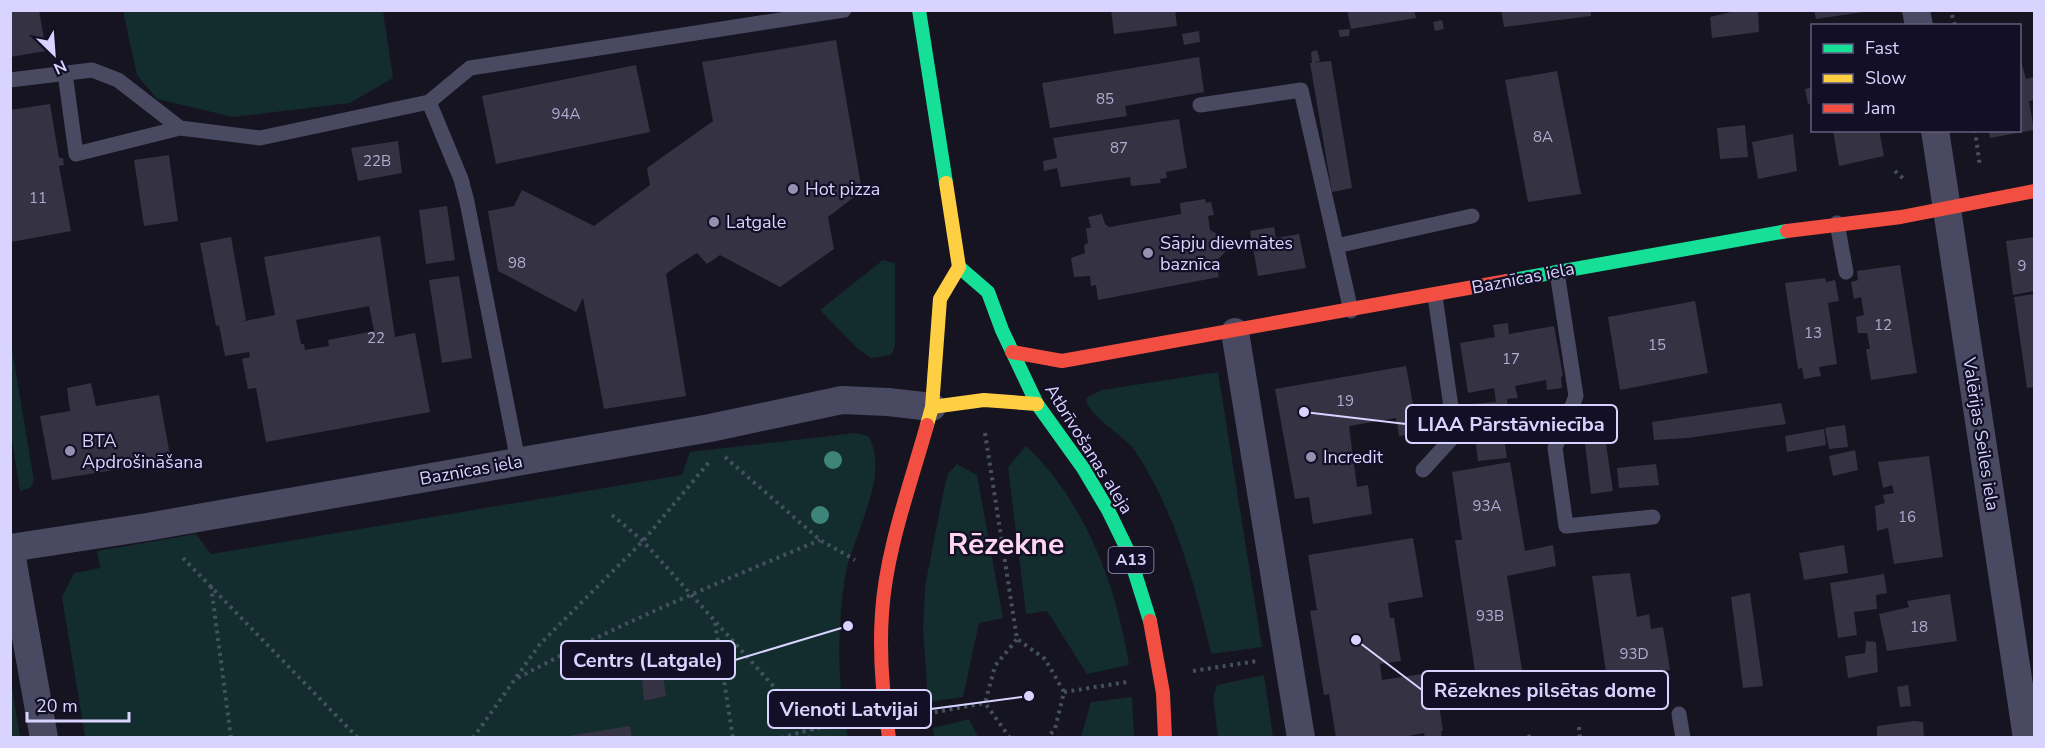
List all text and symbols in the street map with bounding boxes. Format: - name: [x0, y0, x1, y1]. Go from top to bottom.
- north arrow: [24, 24, 84, 84]
- legend: [1811, 24, 2021, 132]
- text: Fast: [1865, 36, 1900, 60]
- text: N: [50, 54, 70, 79]
- text: Slow: [1865, 66, 1906, 90]
- house number: 85: [1096, 89, 1114, 109]
- text: Jam: [1864, 96, 1896, 120]
- house number: 94A: [552, 104, 581, 124]
- house number: 8A: [1533, 127, 1553, 147]
- house number: 87: [1110, 138, 1128, 158]
- house number: 22B: [363, 151, 391, 171]
- place label: Hot pizza: [805, 177, 880, 201]
- marker: Hot pizza: [786, 182, 800, 196]
- house number: 11: [29, 188, 47, 208]
- place label: Latgale: [726, 210, 786, 234]
- marker: Latgale: [707, 215, 721, 229]
- place label: Sāpju dievmātes baznīca: [1160, 231, 1293, 276]
- marker: Sāpju dievmātes baznīca: [1141, 246, 1155, 260]
- house number: 98: [508, 253, 526, 273]
- street label: Baznīcas iela: [1470, 256, 1576, 300]
- house number: 9: [2017, 256, 2027, 276]
- house number: 12: [1874, 315, 1892, 335]
- house number: 13: [1804, 323, 1822, 343]
- house number: 22: [367, 328, 385, 348]
- house number: 15: [1648, 335, 1666, 355]
- house number: 17: [1502, 349, 1520, 369]
- street label: Valērijas Seiles iela: [1957, 355, 2005, 512]
- street label: Atbrīvošanas aleja: [1039, 380, 1139, 518]
- house number: 19: [1336, 391, 1354, 411]
- callout: LIAA Pārstāvniecība: [1406, 405, 1617, 443]
- text: LIAA Pārstāvniecība: [1417, 411, 1605, 438]
- place label: BTA Apdrošināšana: [82, 429, 203, 474]
- marker: BTA Apdrošināšana: [63, 444, 77, 458]
- place label: Incredit: [1323, 445, 1384, 469]
- street label: Baznīcas iela: [418, 449, 524, 491]
- marker: Incredit: [1304, 450, 1318, 464]
- house number: 93A: [1473, 496, 1502, 516]
- house number: 16: [1898, 507, 1916, 527]
- district label: Rēzekne: [948, 524, 1064, 565]
- road number: A13: [1108, 547, 1154, 573]
- house number: 93B: [1476, 606, 1504, 626]
- house number: 18: [1910, 617, 1928, 637]
- callout: Centrs (Latgale): [561, 641, 735, 679]
- house number: 93D: [1619, 644, 1649, 664]
- text: Centrs (Latgale): [573, 647, 723, 674]
- callout: Rēzeknes pilsētas dome: [1422, 671, 1668, 709]
- text: Rēzeknes pilsētas dome: [1434, 677, 1656, 704]
- scale bar: [27, 685, 129, 723]
- callout: Vienoti Latvijai: [768, 690, 931, 728]
- text: 20 m: [36, 694, 78, 718]
- text: Vienoti Latvijai: [779, 696, 918, 723]

